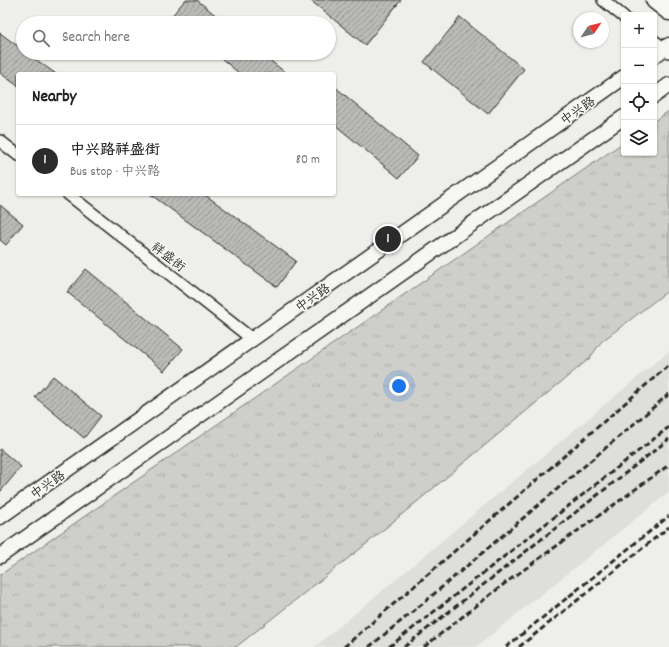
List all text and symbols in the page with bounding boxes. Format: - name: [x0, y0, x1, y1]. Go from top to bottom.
- north arrow: [573, 12, 609, 48]
- map controls: [621, 12, 657, 156]
- button: +: [621, 12, 657, 48]
- search box: [16, 16, 336, 60]
- icon: search: [30, 27, 52, 49]
- text: Search here: [62, 27, 130, 49]
- button: −: [621, 48, 657, 84]
- button: locate: [621, 84, 657, 120]
- text: Nearby: [32, 86, 76, 110]
- street label: 中兴路: [557, 93, 600, 131]
- button: layers: [621, 120, 657, 156]
- text: 中兴路祥盛街: [70, 140, 160, 162]
- text: 1: [44, 151, 46, 170]
- text: 80 m: [296, 151, 320, 170]
- text: Bus stop · 中兴路: [70, 163, 160, 182]
- pin: 1: [375, 224, 401, 254]
- street label: 祥盛街: [146, 238, 189, 277]
- street label: 中兴路: [292, 280, 335, 318]
- your location: [389, 376, 409, 396]
- street label: 中兴路: [27, 467, 70, 505]

